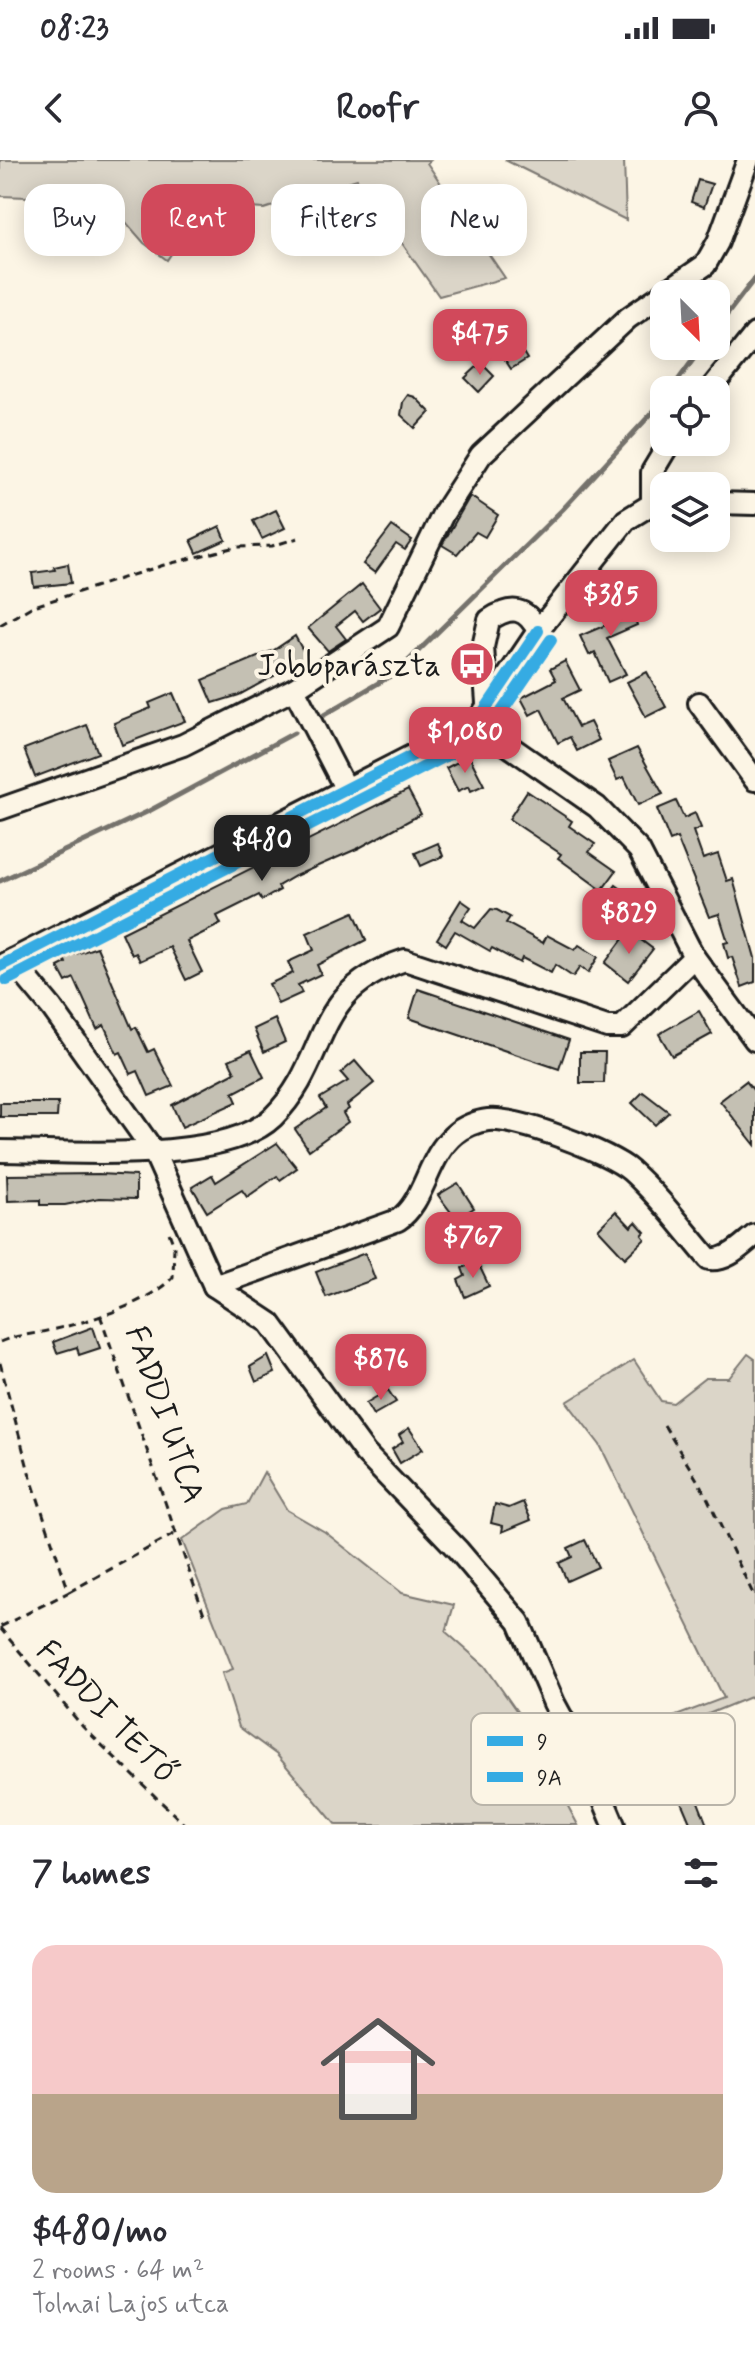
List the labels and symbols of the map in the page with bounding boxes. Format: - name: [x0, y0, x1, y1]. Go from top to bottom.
- north arrow: [650, 280, 730, 360]
- pin: $475: [433, 309, 527, 377]
- pin: $385: [564, 570, 658, 638]
- bus stop icon: Jobbparászta: [448, 640, 496, 688]
- place label: Jobbparászta: [257, 645, 441, 687]
- pin: $1,080: [400, 707, 530, 775]
- pin: $480: [215, 815, 309, 883]
- pin: $829: [582, 888, 676, 956]
- pin: $767: [426, 1212, 520, 1280]
- street label: FADDI UTCA: [114, 1320, 214, 1509]
- pin: $876: [334, 1334, 428, 1402]
- street label: FADDI TETŐ: [26, 1631, 187, 1795]
- legend: [471, 1713, 735, 1805]
- text: 9: [537, 1729, 548, 1757]
- text: 9A: [537, 1765, 562, 1793]

